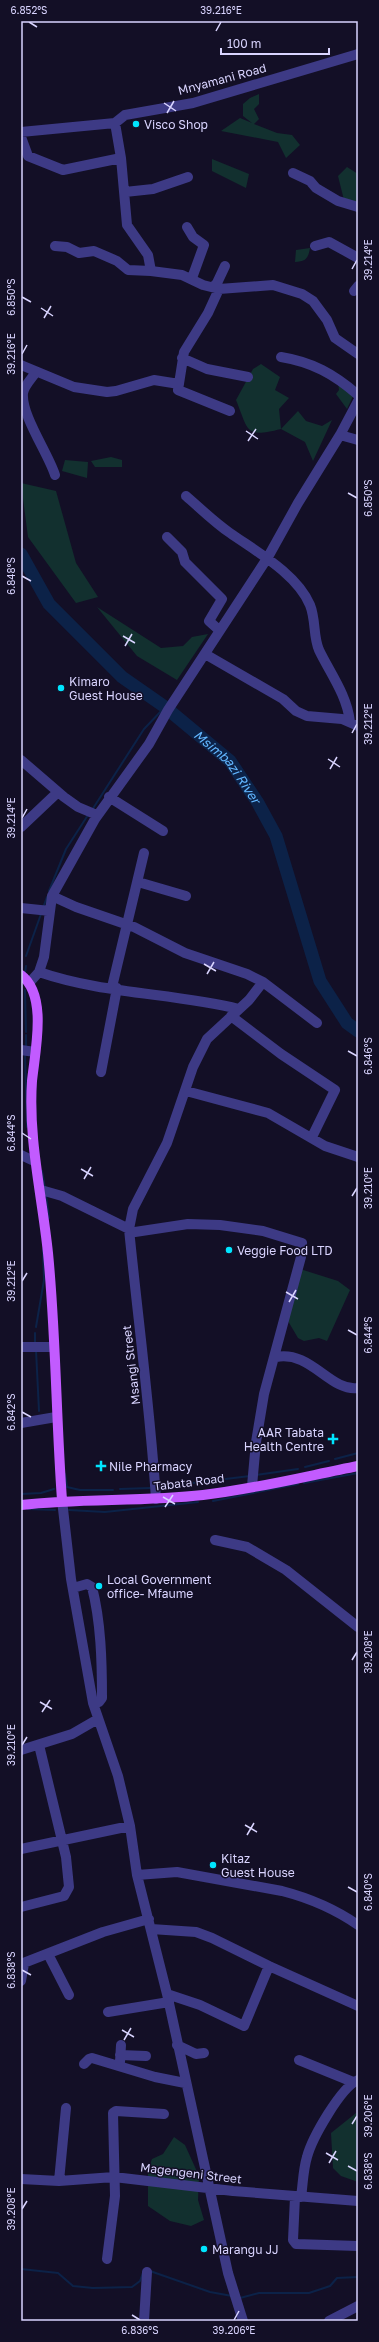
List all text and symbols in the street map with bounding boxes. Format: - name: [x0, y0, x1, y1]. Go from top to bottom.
- text: 6.852°S: [10, 4, 48, 16]
- text: 39.216°E: [200, 4, 242, 16]
- scale bar: [221, 30, 329, 56]
- text: 100 m: [227, 36, 261, 51]
- street label: Mnyamani Road: [176, 60, 268, 98]
- place label: Visco Shop: [144, 117, 208, 132]
- marker: Visco Shop: [131, 119, 141, 129]
- text: 39.214°E: [362, 239, 374, 281]
- text: 6.850°S: [5, 278, 17, 316]
- text: 39.216°E: [5, 333, 17, 375]
- text: 6.850°S: [362, 479, 374, 517]
- text: 6.848°S: [5, 557, 17, 595]
- place label: Kimaro Guest House: [69, 674, 143, 703]
- marker: Kimaro Guest House: [56, 683, 66, 693]
- text: 39.212°E: [362, 703, 374, 745]
- water label: Msimbazi River: [191, 726, 265, 808]
- text: 39.214°E: [5, 797, 17, 839]
- text: 6.846°S: [362, 1037, 374, 1075]
- text: 6.844°S: [5, 1114, 17, 1152]
- text: 39.210°E: [362, 1167, 374, 1209]
- place label: Veggie Food LTD: [237, 1243, 333, 1258]
- marker: Veggie Food LTD: [224, 1245, 234, 1255]
- text: 39.212°E: [5, 1260, 17, 1302]
- text: 6.844°S: [362, 1316, 374, 1354]
- street label: Msangi Street: [119, 1324, 143, 1406]
- text: 6.842°S: [5, 1393, 17, 1431]
- place label: AAR Tabata Health Centre: [244, 1425, 324, 1454]
- marker: AAR Tabata Health Centre: [327, 1433, 339, 1445]
- place label: Nile Pharmacy: [109, 1459, 192, 1474]
- marker: Nile Pharmacy: [96, 1461, 106, 1471]
- street label: Tabata Road: [153, 1470, 225, 1494]
- place label: Local Government office- Mfaume: [107, 1572, 212, 1601]
- marker: Local Government office- Mfaume: [94, 1581, 104, 1591]
- text: 39.208°E: [362, 1631, 374, 1674]
- text: 39.210°E: [5, 1724, 17, 1766]
- place label: Kitaz Guest House: [221, 1851, 295, 1880]
- marker: Kitaz Guest House: [208, 1860, 218, 1870]
- text: 6.840°S: [362, 1873, 374, 1911]
- text: 6.838°S: [5, 1951, 17, 1989]
- text: 39.206°E: [362, 2095, 374, 2137]
- text: 6.838°S: [362, 2152, 374, 2190]
- street label: Magengeni Street: [139, 2159, 243, 2187]
- text: 39.208°E: [5, 2188, 17, 2231]
- place label: Marangu JJ: [212, 2242, 279, 2257]
- marker: Marangu JJ: [199, 2244, 209, 2254]
- text: 6.836°S: [121, 2324, 159, 2336]
- text: 39.206°E: [213, 2324, 255, 2336]

